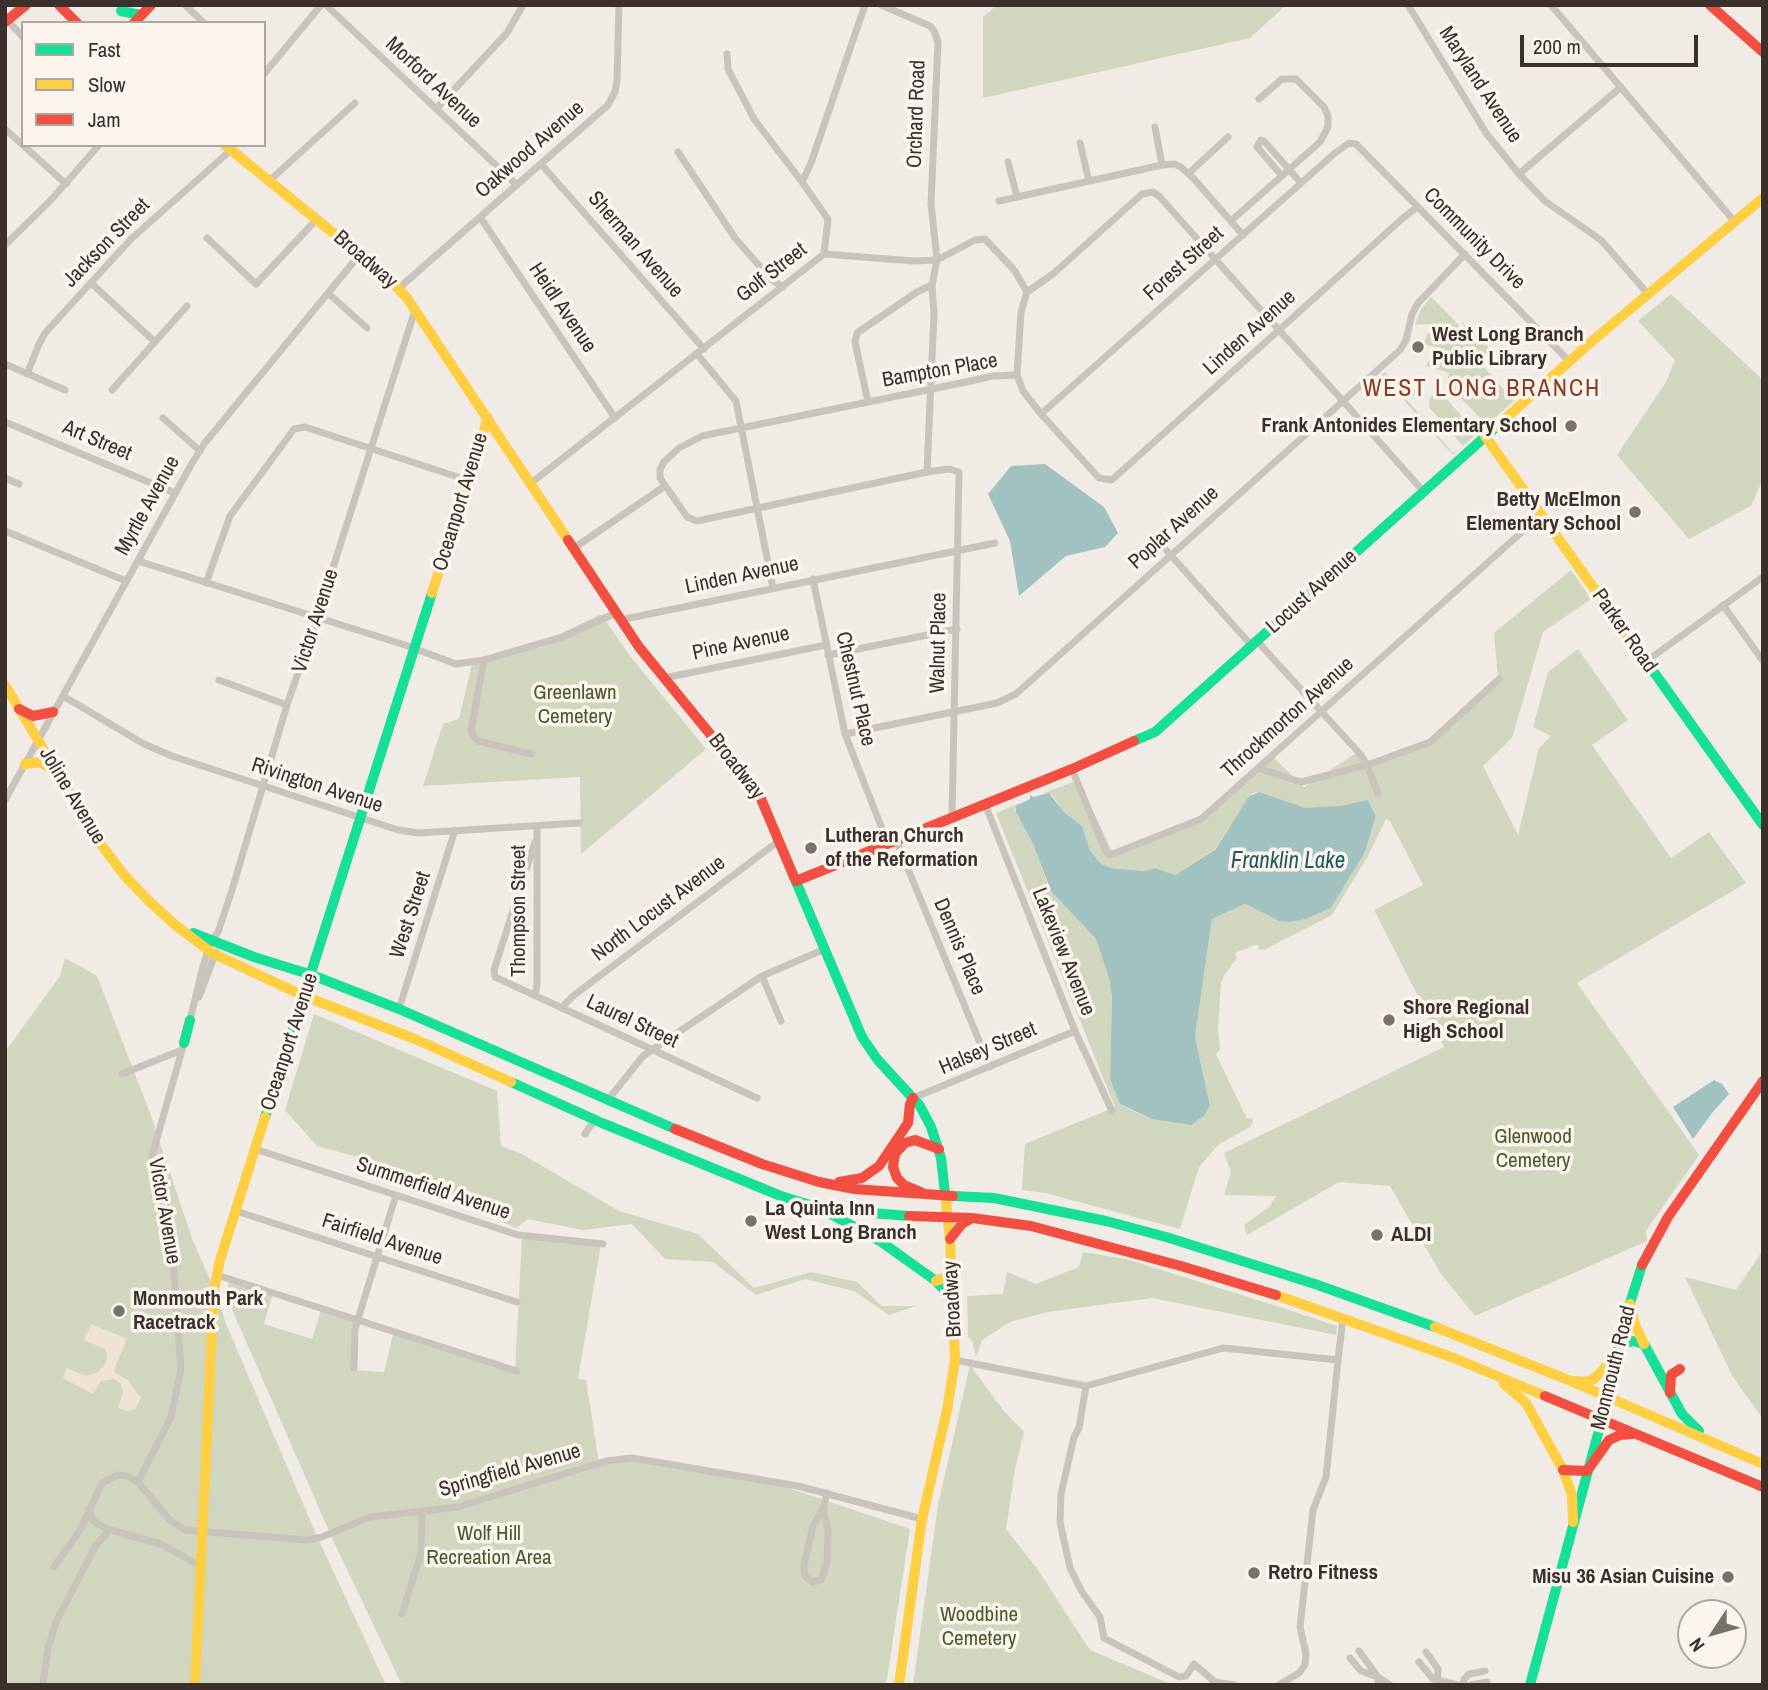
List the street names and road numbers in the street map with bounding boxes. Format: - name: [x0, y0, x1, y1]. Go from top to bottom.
- street label: Maryland Avenue: [1433, 22, 1527, 148]
- street label: Morford Avenue: [380, 32, 486, 134]
- street label: Orchard Road: [903, 60, 931, 168]
- street label: Oakwood Avenue: [471, 96, 589, 204]
- street label: Community Drive: [1418, 183, 1530, 295]
- street label: Sherman Avenue: [582, 187, 688, 303]
- street label: Jackson Street: [58, 193, 156, 293]
- street label: Forest Street: [1139, 222, 1229, 306]
- street label: Broadway: [328, 225, 402, 295]
- street label: Golf Street: [732, 238, 812, 308]
- street label: Heidl Avenue: [523, 258, 601, 358]
- street label: Linden Avenue: [1199, 285, 1301, 381]
- street label: Bampton Place: [880, 348, 1000, 394]
- street label: Art Street: [59, 415, 135, 467]
- street label: Oceanport Avenue: [428, 430, 494, 574]
- street label: Myrtle Avenue: [110, 452, 186, 560]
- street label: Poplar Avenue: [1124, 481, 1224, 575]
- street label: Locust Avenue: [1261, 545, 1363, 639]
- street label: Linden Avenue: [683, 552, 801, 600]
- street label: Victor Avenue: [287, 566, 345, 676]
- street label: Parker Road: [1586, 584, 1662, 678]
- street label: Walnut Place: [926, 592, 952, 694]
- street label: Pine Avenue: [690, 621, 792, 667]
- street label: Chestnut Place: [830, 629, 880, 749]
- street label: Throckmorton Avenue: [1217, 652, 1359, 784]
- street label: Broadway: [703, 729, 769, 805]
- street label: Joline Avenue: [33, 743, 111, 849]
- street label: Rivington Avenue: [248, 753, 386, 819]
- street label: Thompson Street: [506, 845, 532, 977]
- street label: North Locust Avenue: [587, 851, 731, 967]
- street label: West Street: [385, 868, 437, 962]
- street label: Lakeview Avenue: [1026, 884, 1100, 1020]
- street label: Dennis Place: [927, 895, 991, 999]
- street label: Oceanport Avenue: [256, 970, 324, 1114]
- street label: Laurel Street: [582, 990, 682, 1054]
- street label: Halsey Street: [936, 1017, 1040, 1081]
- street label: Summerfield Avenue: [353, 1152, 513, 1226]
- street label: Victor Avenue: [142, 1156, 186, 1266]
- street label: Fairfield Avenue: [319, 1209, 445, 1271]
- street label: Broadway: [938, 1260, 968, 1338]
- street label: Monmouth Road: [1586, 1303, 1642, 1433]
- street label: Springfield Avenue: [436, 1439, 584, 1503]

